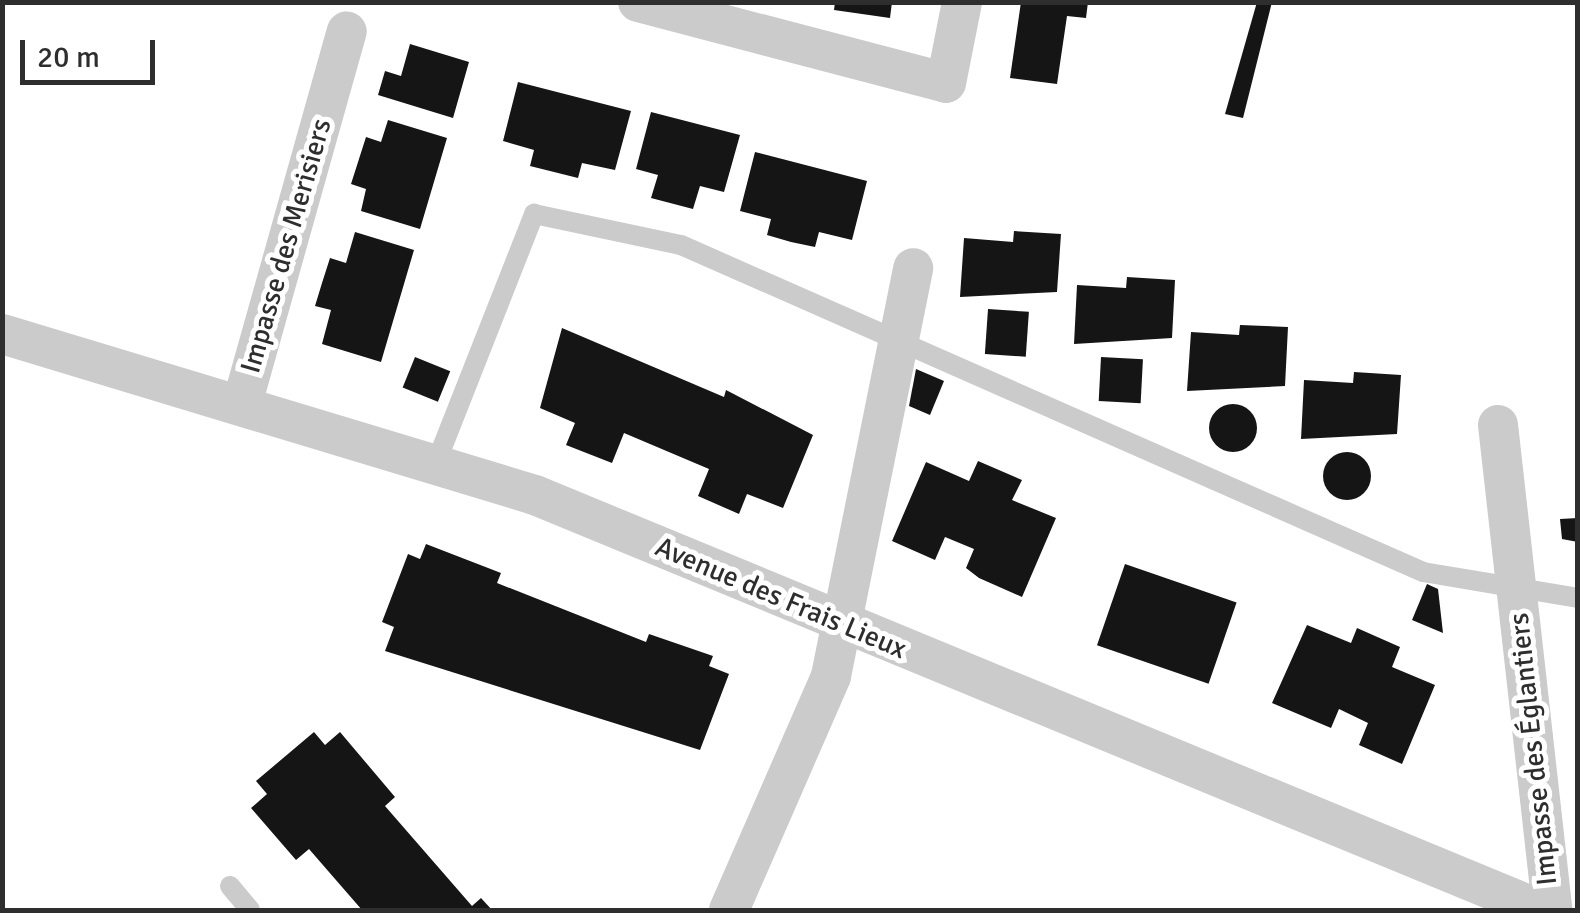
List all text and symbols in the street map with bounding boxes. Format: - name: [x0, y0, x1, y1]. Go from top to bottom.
- scale bar: [25, 20, 160, 82]
- text: 20 m: [37, 39, 100, 76]
- street label: Impasse des Merisiers: [234, 115, 338, 377]
- street label: Avenue des Frais Lieux: [651, 530, 911, 666]
- street label: Impasse des Églantiers: [1502, 611, 1564, 887]

